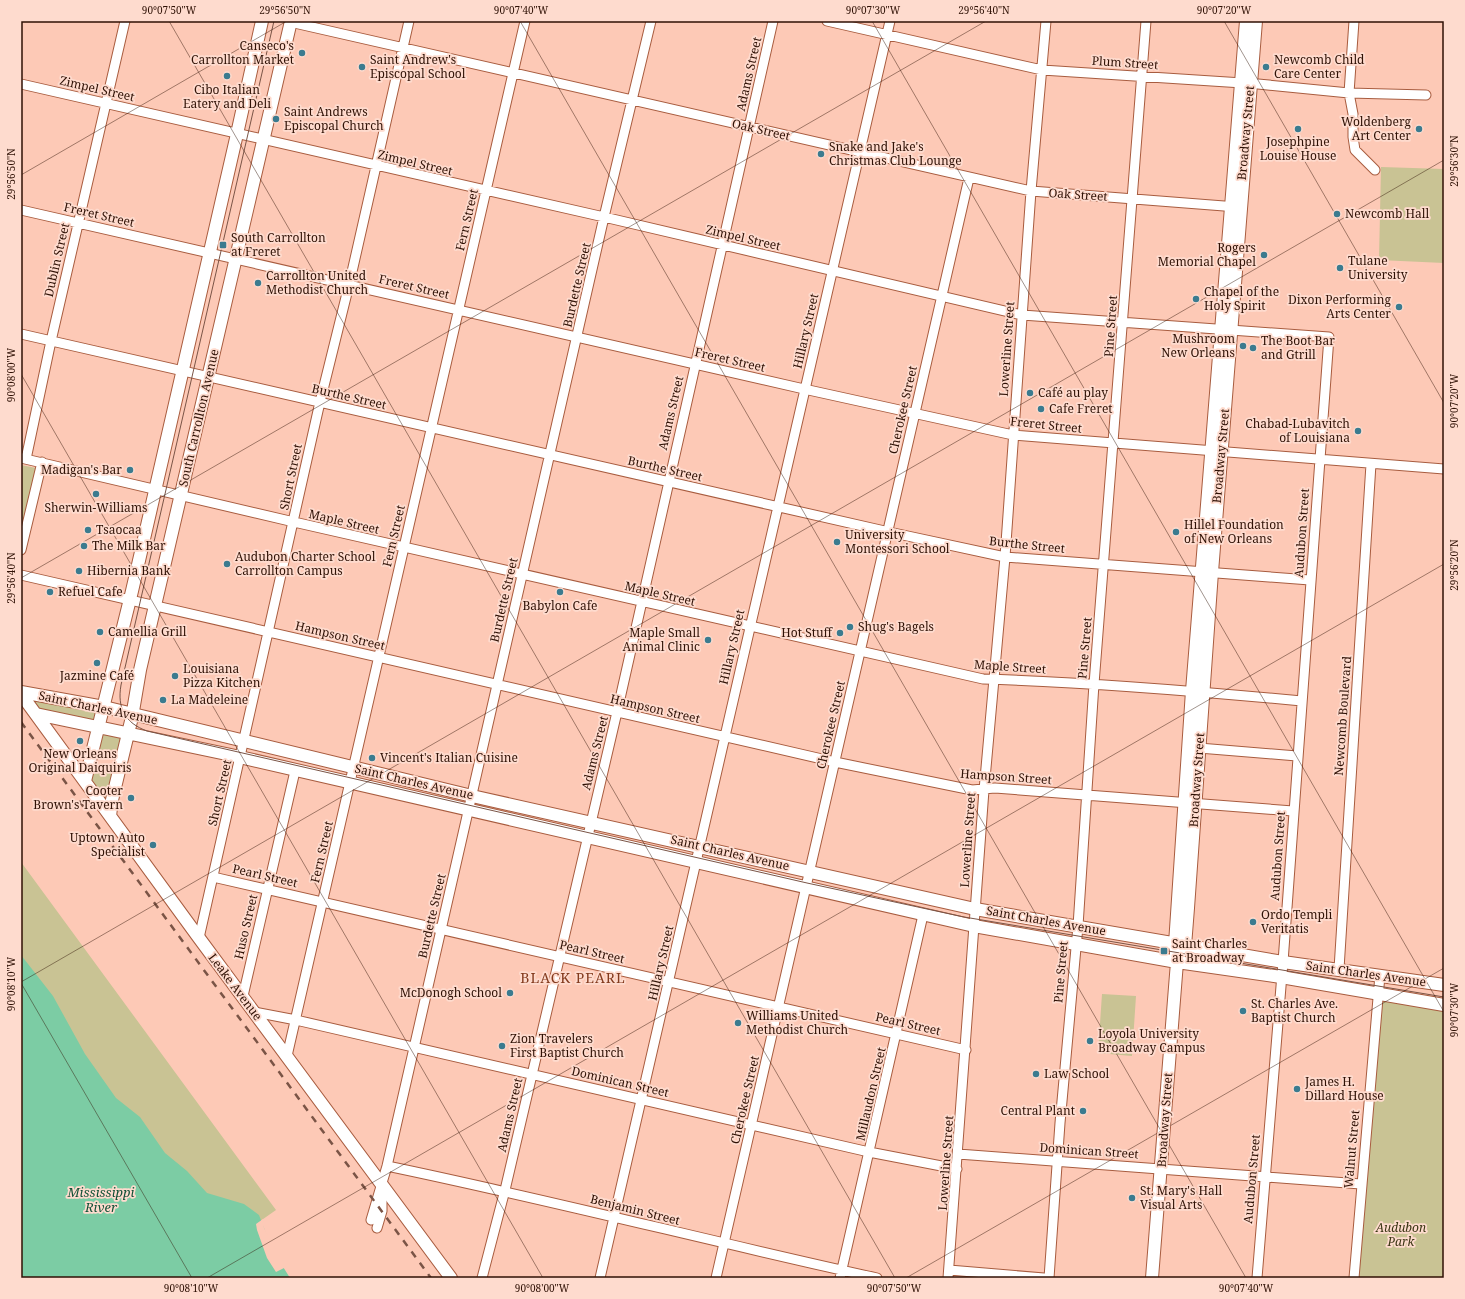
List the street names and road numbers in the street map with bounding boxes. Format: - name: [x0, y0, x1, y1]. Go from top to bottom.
- street label: Adams Street: [732, 35, 765, 113]
- street label: Plum Street: [1091, 52, 1159, 73]
- street label: Zimpel Street: [58, 72, 136, 105]
- street label: Broadway Street: [1233, 85, 1258, 181]
- street label: Oak Street: [730, 115, 792, 144]
- street label: Zimpel Street: [376, 146, 454, 179]
- street label: Oak Street: [1048, 184, 1108, 205]
- street label: Fern Street: [451, 187, 482, 252]
- street label: Freret Street: [62, 198, 136, 231]
- street label: Dublin Street: [40, 221, 73, 299]
- street label: Zimpel Street: [704, 221, 782, 254]
- street label: Burdette Street: [559, 241, 595, 329]
- street label: Freret Street: [377, 270, 451, 303]
- street label: Hillary Street: [789, 292, 822, 370]
- street label: Pine Street: [1100, 295, 1121, 357]
- street label: Lowerline Street: [995, 301, 1018, 397]
- street label: Freret Street: [693, 343, 767, 376]
- street label: South Carrollton Avenue: [174, 347, 223, 488]
- street label: Cherokee Street: [884, 364, 921, 456]
- street label: Adams Street: [654, 374, 687, 452]
- street label: Burthe Street: [310, 380, 388, 413]
- street label: Broadway Street: [1208, 408, 1233, 504]
- street label: Freret Street: [1009, 412, 1083, 437]
- street label: Short Street: [275, 442, 306, 512]
- street label: Burthe Street: [626, 452, 704, 485]
- street label: Audubon Street: [1290, 488, 1313, 578]
- street label: Fern Street: [378, 503, 409, 568]
- street label: Maple Street: [307, 505, 381, 538]
- street label: Burthe Street: [988, 532, 1066, 557]
- street label: Burdette Street: [486, 556, 522, 644]
- street label: Maple Street: [623, 577, 697, 610]
- street label: Hillary Street: [715, 608, 748, 686]
- street label: Pine Street: [1073, 616, 1096, 680]
- street label: Hampson Street: [294, 617, 387, 654]
- street label: Newcomb Boulevard: [1330, 655, 1355, 776]
- street label: Maple Street: [973, 656, 1047, 677]
- street label: Cherokee Street: [812, 679, 849, 771]
- street label: Saint Charles Avenue: [37, 687, 159, 728]
- street label: Hampson Street: [609, 690, 702, 727]
- street label: Adams Street: [577, 714, 612, 792]
- street label: Broadway Street: [1185, 732, 1208, 828]
- street label: Short Street: [204, 758, 235, 828]
- street label: Saint Charles Avenue: [353, 760, 475, 803]
- street label: Hampson Street: [960, 765, 1052, 788]
- street label: Lowerline Street: [956, 792, 979, 888]
- street label: Audubon Street: [1266, 811, 1289, 901]
- street label: Fern Street: [306, 819, 337, 884]
- street label: Saint Charles Avenue: [669, 831, 791, 874]
- street label: Pearl Street: [231, 860, 299, 891]
- street label: Burdette Street: [414, 872, 450, 960]
- street label: Huso Street: [230, 893, 261, 961]
- street label: Saint Charles Avenue: [985, 902, 1107, 939]
- street label: Hillary Street: [644, 924, 677, 1002]
- street label: Pearl Street: [558, 936, 626, 967]
- street label: Pine Street: [1049, 940, 1072, 1004]
- street label: Leake Avenue: [205, 950, 266, 1024]
- street label: Saint Charles Avenue: [1305, 957, 1427, 990]
- street label: Pearl Street: [874, 1008, 942, 1039]
- street label: Millaudon Street: [851, 1045, 890, 1142]
- street label: Cherokee Street: [726, 1054, 763, 1146]
- street label: Dominican Street: [570, 1062, 670, 1101]
- street label: Broadway Street: [1153, 1072, 1176, 1168]
- street label: Adams Street: [493, 1076, 526, 1154]
- street label: Walnut Street: [1340, 1109, 1363, 1189]
- street label: Lowerline Street: [934, 1115, 957, 1211]
- street label: Audubon Street: [1239, 1134, 1264, 1224]
- street label: Dominican Street: [1039, 1139, 1139, 1162]
- street label: Benjamin Street: [588, 1190, 682, 1229]

